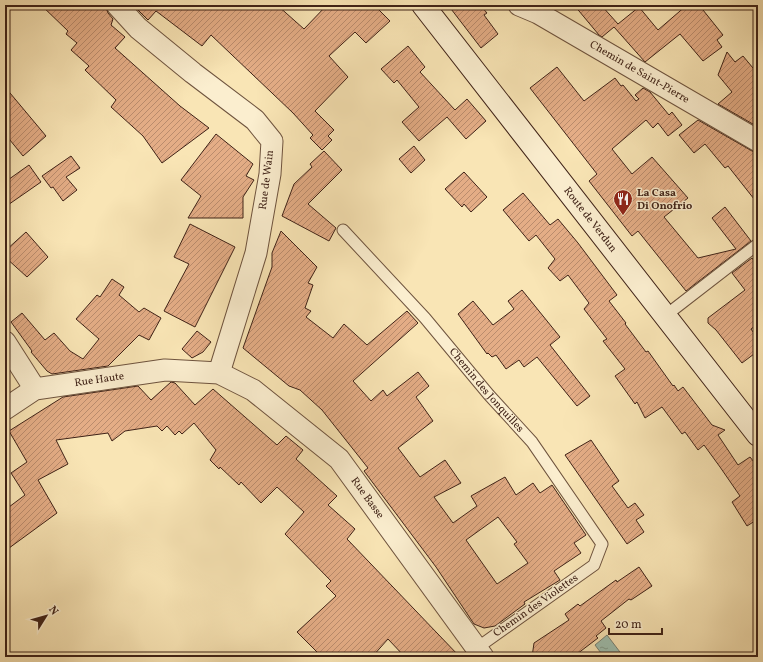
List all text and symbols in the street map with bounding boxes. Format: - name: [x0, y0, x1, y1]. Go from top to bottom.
- street label: Chemin de Saint-Pierre: [587, 37, 692, 107]
- street label: Rue de Wain: [256, 149, 278, 211]
- street label: Route de Verdun: [560, 184, 621, 256]
- place label: La Casa Di Onofrio: [637, 186, 692, 214]
- restaurant icon: La Casa Di Onofrio: [612, 188, 634, 216]
- street label: Chemin des Jonquilles: [445, 345, 527, 436]
- street label: Rue Haute: [73, 369, 125, 391]
- street label: Rue Basse: [347, 474, 388, 522]
- street label: Chemin des Violettes: [490, 571, 582, 641]
- north arrow: [26, 596, 66, 636]
- text: N: [44, 603, 61, 619]
- scale bar: [609, 610, 662, 636]
- text: 20 m: [615, 617, 642, 633]

